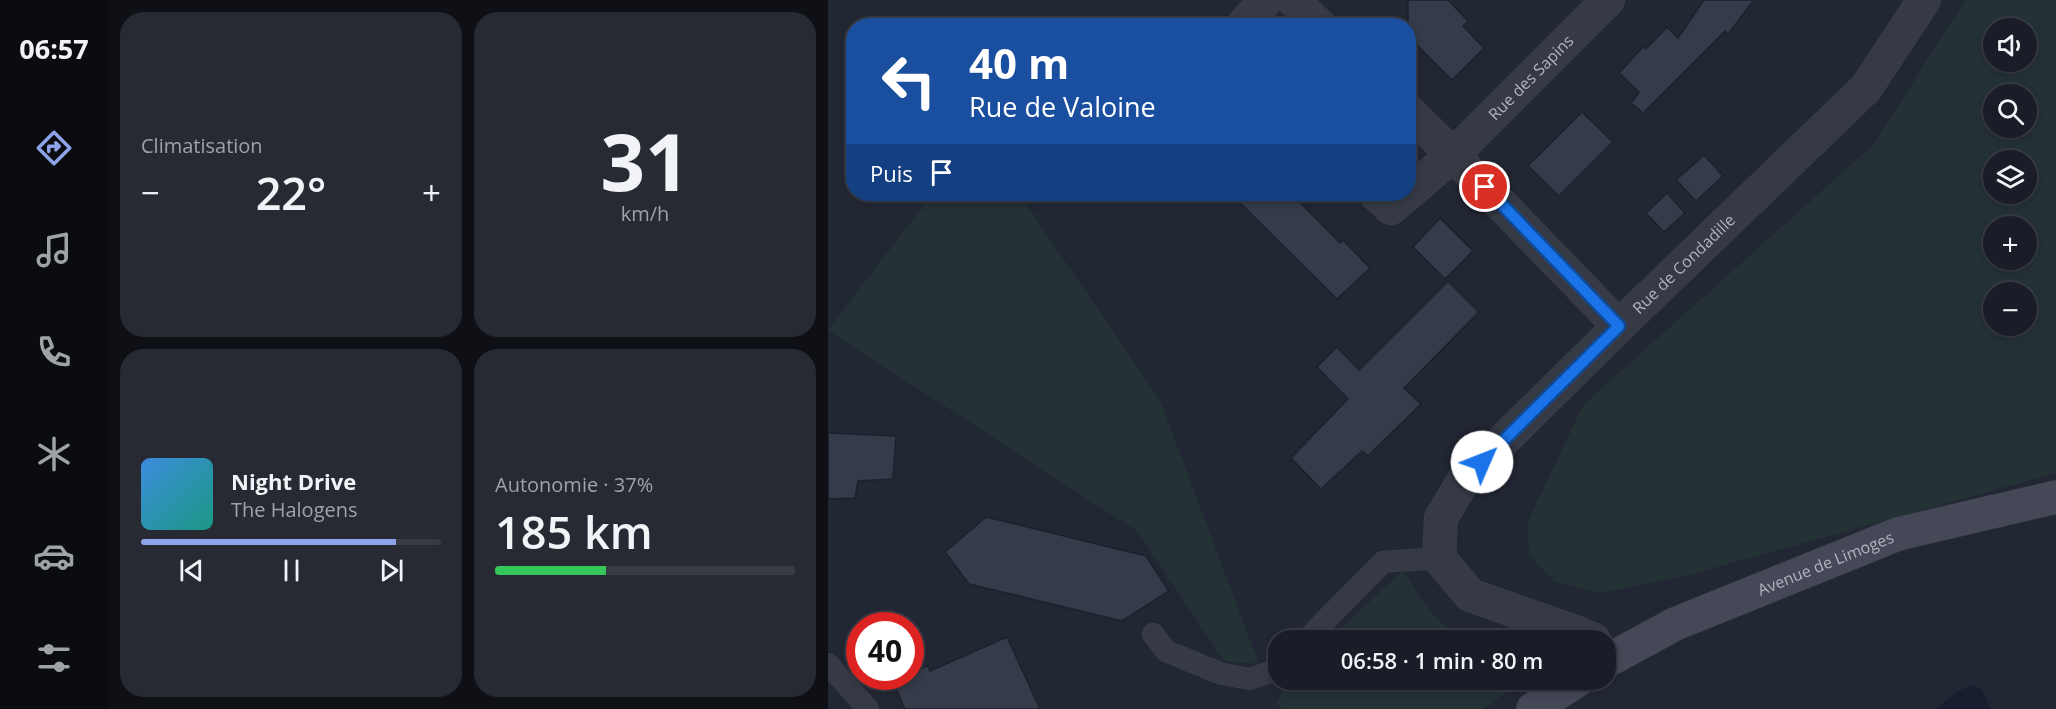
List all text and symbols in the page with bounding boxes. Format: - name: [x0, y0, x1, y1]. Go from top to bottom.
- map controls: [1983, 18, 2037, 336]
- button: sound: [1983, 18, 2037, 72]
- text: 06:57: [19, 30, 89, 67]
- street label: Rue des Sapins: [1483, 30, 1578, 125]
- text: 40 m: [969, 34, 1069, 91]
- icon: left: [870, 42, 948, 120]
- button: search: [1983, 84, 2037, 138]
- text: Rue de Valoine: [969, 88, 1156, 125]
- text: 31: [600, 108, 690, 214]
- icon: directions: [33, 127, 75, 169]
- text: Climatisation: [141, 132, 263, 159]
- button: layers: [1983, 150, 2037, 204]
- icon: arrive: [925, 156, 958, 189]
- text: Puis: [870, 158, 913, 188]
- pin: [1459, 161, 1510, 212]
- text: 22°: [256, 162, 326, 223]
- text: −: [141, 170, 160, 215]
- text: +: [422, 170, 441, 215]
- icon: arrive: [1468, 170, 1501, 203]
- text: km/h: [621, 200, 669, 227]
- street label: Rue de Condadille: [1627, 209, 1740, 318]
- button: +: [1983, 216, 2037, 270]
- icon: music: [33, 229, 75, 271]
- button: −: [1983, 282, 2037, 336]
- icon: phone: [33, 331, 75, 373]
- position arrow: [1450, 430, 1514, 494]
- icon: climate: [33, 433, 75, 475]
- text: Night Drive: [231, 466, 356, 496]
- text: Autonomie · 37%: [495, 471, 653, 498]
- text: The Halogens: [231, 496, 358, 523]
- text: 185 km: [495, 501, 653, 562]
- street label: Avenue de Limoges: [1754, 526, 1897, 601]
- icon: car: [33, 535, 75, 577]
- icon: previous: [175, 554, 208, 587]
- icon: pause: [275, 554, 308, 587]
- icon: next: [375, 554, 408, 587]
- speed limit sign: 40: [846, 612, 924, 690]
- icon: filters: [33, 637, 75, 679]
- text: 06:58 · 1 min · 80 m: [1341, 645, 1543, 675]

